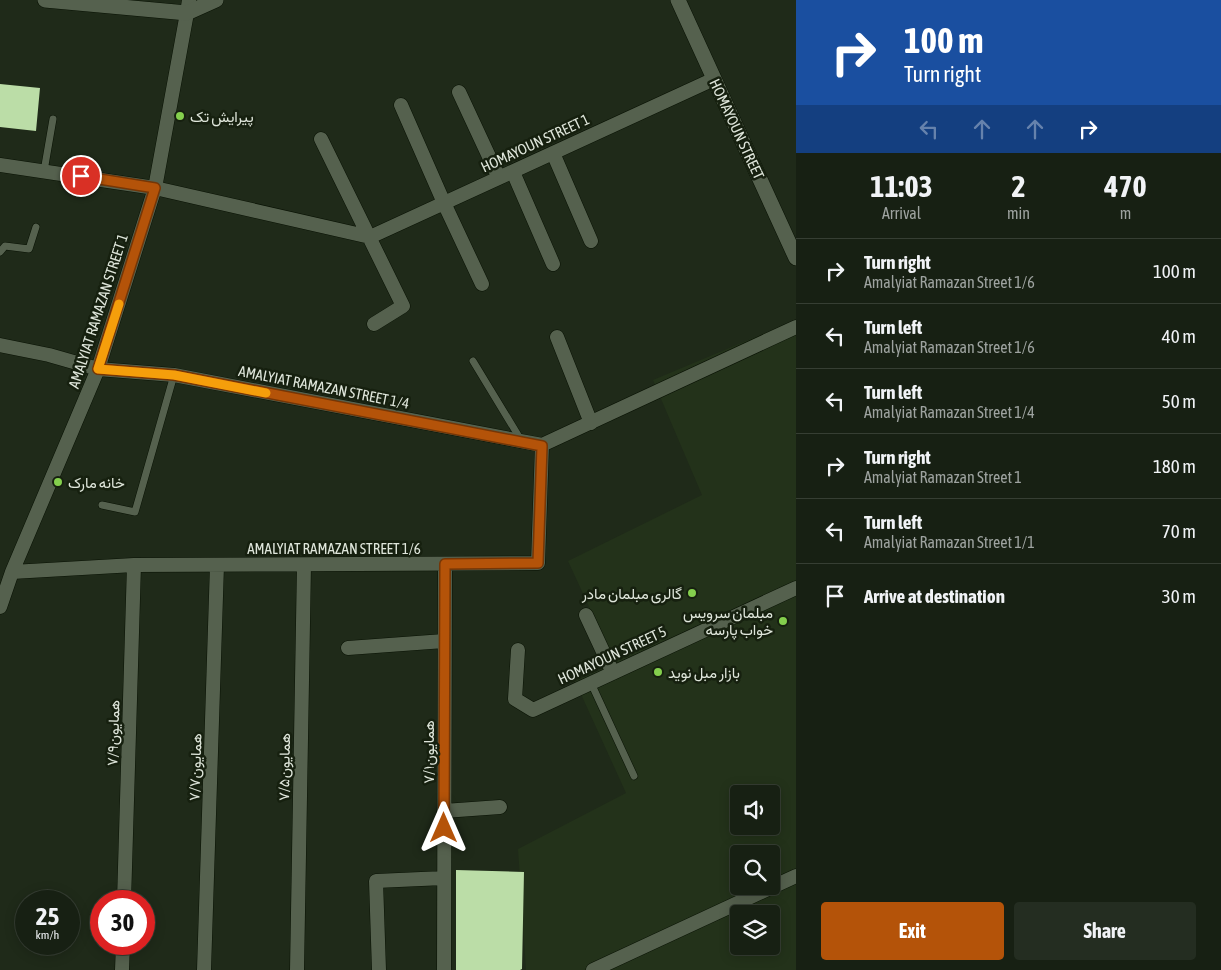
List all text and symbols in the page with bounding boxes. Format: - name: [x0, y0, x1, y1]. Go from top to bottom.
- icon: right: [821, 20, 886, 85]
- text: 100 m: [904, 20, 983, 60]
- text: Turn right: [904, 61, 981, 87]
- street label: HOMAYOUN STREET: [706, 76, 768, 182]
- place label: پیرایش تک: [190, 108, 254, 127]
- marker: پیرایش تک: [174, 110, 186, 122]
- street label: HOMAYOUN STREET 1: [478, 110, 592, 176]
- icon: left: [915, 115, 943, 143]
- icon: ahead: [968, 115, 996, 143]
- icon: ahead: [1021, 115, 1049, 143]
- icon: right: [1074, 115, 1102, 143]
- pin: [60, 155, 102, 197]
- icon: arrive: [67, 162, 95, 190]
- text: 11:03: [870, 169, 933, 203]
- text: 2: [1011, 169, 1026, 203]
- text: 470: [1104, 169, 1147, 203]
- text: Arrival: [882, 204, 921, 222]
- text: min: [1007, 204, 1030, 222]
- text: m: [1120, 204, 1131, 222]
- street label: AMALYIAT RAMAZAN STREET 1: [65, 232, 131, 390]
- text: Turn right: [864, 251, 931, 273]
- icon: right: [821, 257, 849, 285]
- text: 100 m: [1153, 260, 1196, 282]
- text: Amalyiat Ramazan Street 1/6: [864, 273, 1035, 291]
- text: Turn left: [864, 316, 922, 338]
- icon: left: [821, 322, 849, 350]
- text: 40 m: [1162, 325, 1196, 347]
- text: Amalyiat Ramazan Street 1/6: [864, 338, 1035, 356]
- street label: AMALYIAT RAMAZAN STREET 1/4: [237, 362, 411, 412]
- text: Turn left: [864, 381, 922, 403]
- icon: left: [821, 387, 849, 415]
- text: 50 m: [1162, 390, 1196, 412]
- text: Amalyiat Ramazan Street 1/4: [864, 403, 1035, 421]
- text: Turn right: [864, 446, 931, 468]
- icon: right: [821, 452, 849, 480]
- text: 180 m: [1153, 455, 1196, 477]
- text: Amalyiat Ramazan Street 1: [864, 468, 1022, 486]
- place label: خانه مارک: [68, 474, 125, 492]
- marker: خانه مارک: [52, 476, 64, 488]
- text: Turn left: [864, 511, 922, 533]
- icon: left: [821, 517, 849, 545]
- text: 70 m: [1162, 520, 1196, 542]
- text: Amalyiat Ramazan Street 1/1: [864, 533, 1035, 551]
- street label: AMALYIAT RAMAZAN STREET 1/6: [247, 540, 421, 557]
- icon: arrive: [821, 582, 849, 610]
- place label: گالری مبلمان مادر: [581, 585, 682, 604]
- text: Arrive at destination: [864, 585, 1005, 607]
- text: 30 m: [1162, 585, 1196, 607]
- marker: گالری مبلمان مادر: [686, 587, 698, 599]
- place label: مبلمان سرویس خواب پارسه: [683, 604, 773, 640]
- marker: مبلمان سرویس خواب پارسه: [777, 615, 789, 627]
- street label: HOMAYOUN STREET 5: [555, 622, 669, 688]
- place label: بازار مبل نوید: [668, 664, 740, 682]
- marker: بازار مبل نوید: [652, 666, 664, 678]
- street label: همایون۷/۹: [103, 700, 124, 767]
- street label: همایون۷/۱: [420, 720, 438, 784]
- street label: همایون۷/۷: [185, 733, 206, 801]
- street label: همایون۷/۵: [275, 733, 294, 801]
- map controls: [730, 785, 780, 955]
- button: sound: [730, 785, 780, 835]
- position arrow: [417, 801, 469, 853]
- button: search: [730, 845, 780, 895]
- speed limit sign: 30: [90, 890, 155, 955]
- text: 25: [36, 902, 59, 930]
- button: Exit: [821, 902, 1004, 960]
- button: Share: [1014, 902, 1196, 960]
- button: layers: [730, 905, 780, 955]
- text: km/h: [36, 928, 59, 942]

